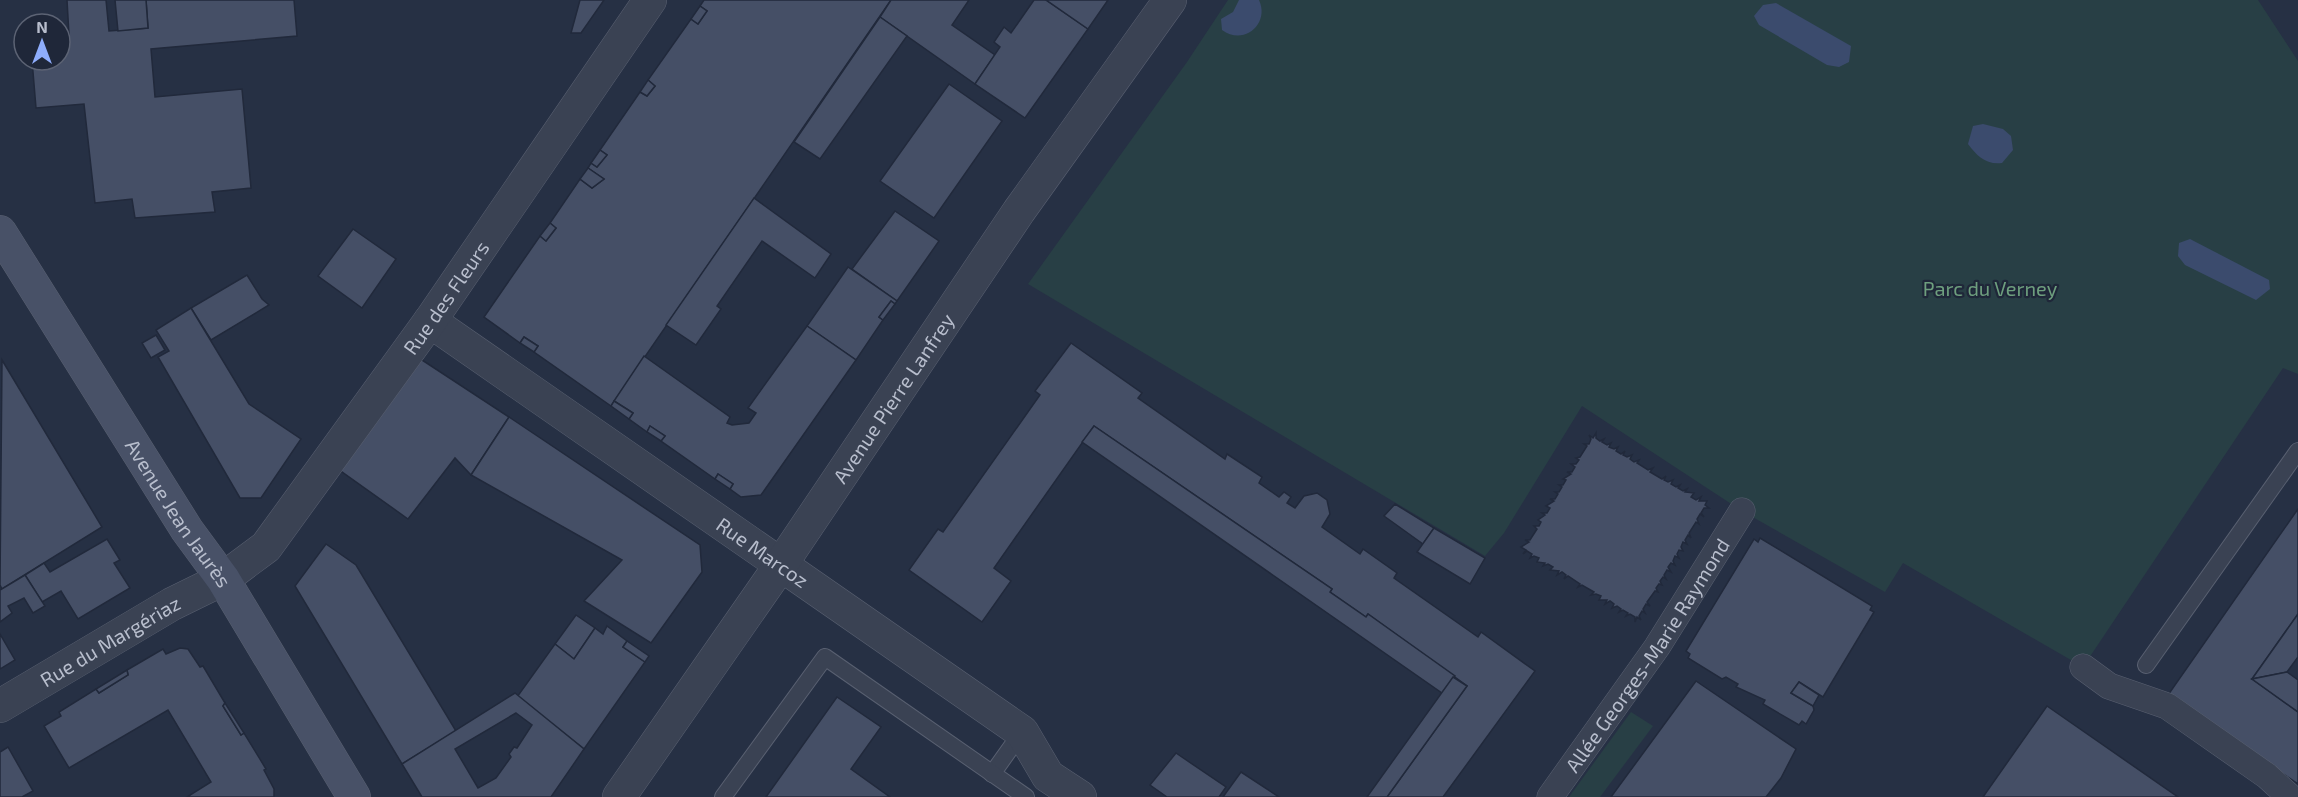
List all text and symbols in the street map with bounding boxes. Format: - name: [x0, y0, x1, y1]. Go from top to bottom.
- north arrow: [12, 12, 72, 72]
- text: N: [36, 17, 48, 36]
- street label: Rue des Fleurs: [398, 236, 494, 359]
- park label: Parc du Verney: [1923, 276, 2058, 300]
- street label: Avenue Pierre Lanfrey: [827, 308, 959, 488]
- street label: Avenue Jean Jaurès: [121, 434, 237, 591]
- street label: Rue Marcoz: [712, 512, 813, 592]
- street label: Allée Georges-Marie Raymond: [1560, 534, 1734, 777]
- street label: Rue du Margériaz: [36, 590, 184, 692]

